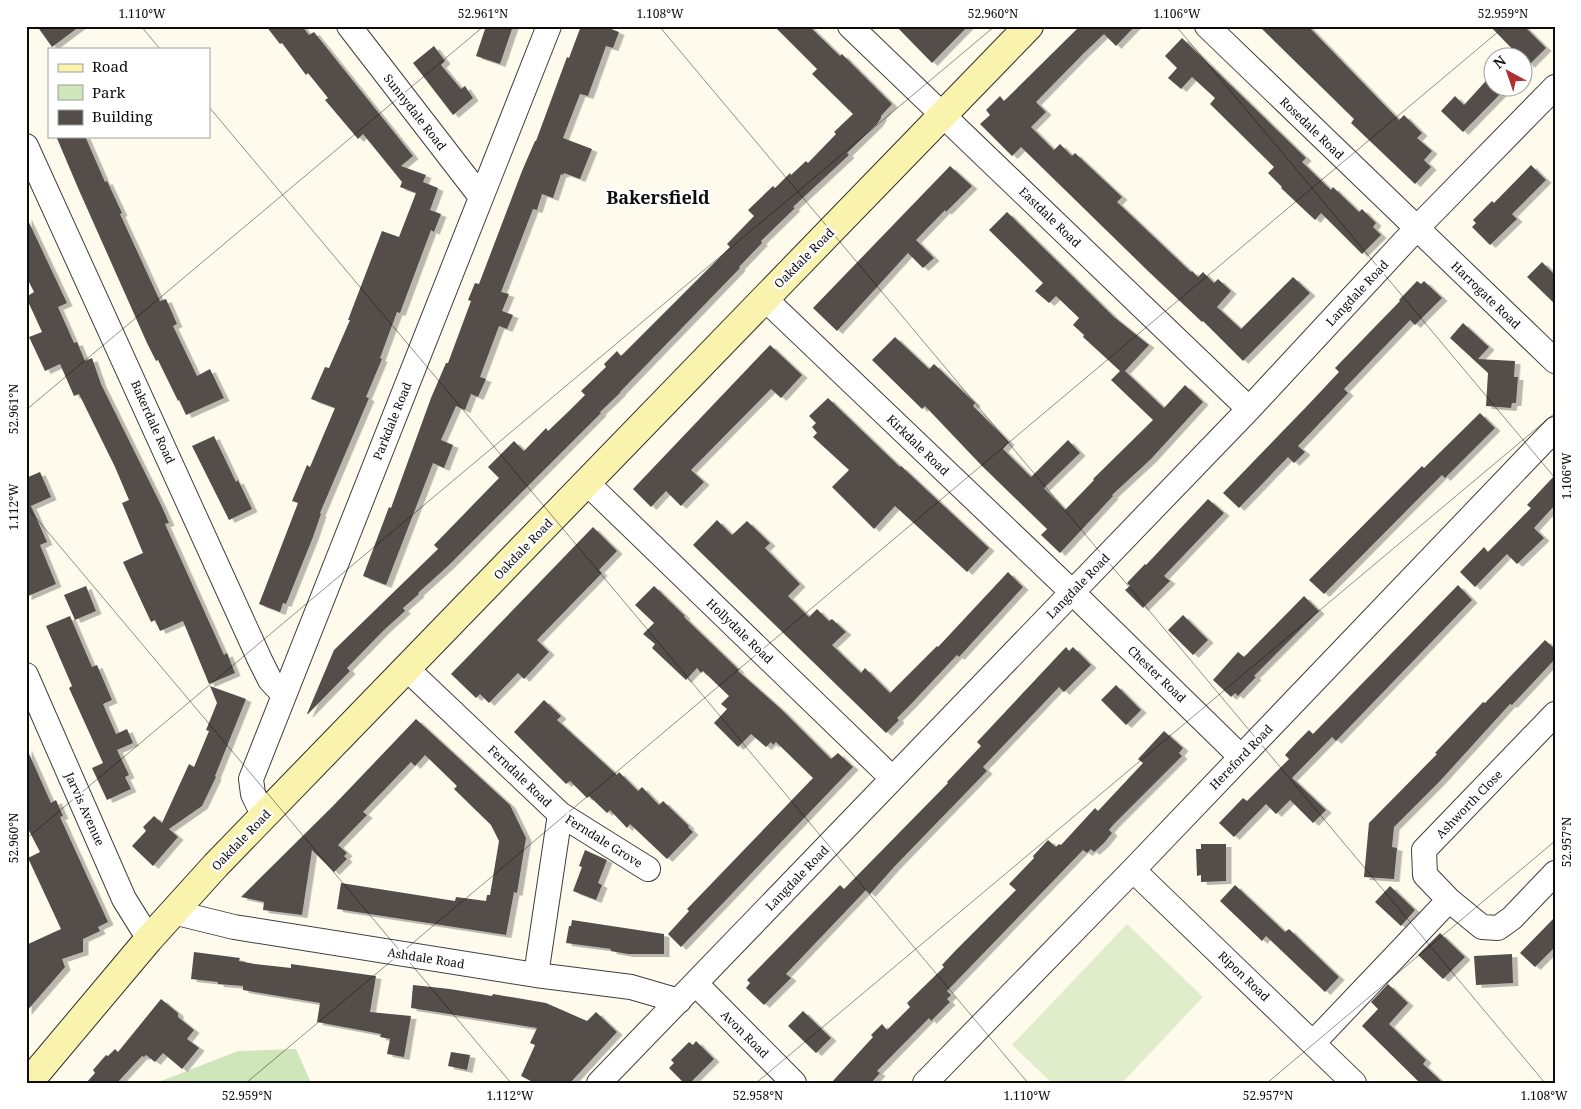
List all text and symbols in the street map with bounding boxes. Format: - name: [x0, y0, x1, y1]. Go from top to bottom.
- text: 1.110°W: [118, 5, 166, 22]
- text: 52.961°N: [458, 5, 508, 22]
- text: 1.108°W: [636, 5, 684, 22]
- text: 52.960°N: [968, 5, 1018, 22]
- text: 1.106°W: [1153, 5, 1201, 22]
- text: 52.959°N: [1478, 5, 1528, 22]
- legend: [48, 48, 210, 138]
- north arrow: [1484, 48, 1534, 98]
- text: N: [1489, 51, 1510, 72]
- text: Road: [92, 56, 128, 76]
- street label: Sunnydale Road: [380, 70, 451, 154]
- text: Park: [92, 82, 126, 102]
- street label: Rosedale Road: [1276, 93, 1348, 163]
- text: Building: [92, 106, 153, 126]
- street label: Eastdale Road: [1015, 183, 1085, 251]
- district label: Bakersfield: [606, 185, 710, 209]
- street label: Oakdale Road: [770, 224, 838, 292]
- street label: Langdale Road: [1322, 256, 1393, 330]
- street label: Harrogate Road: [1448, 257, 1525, 333]
- street label: Bakerdale Road: [127, 378, 179, 467]
- street label: Parkdale Road: [369, 379, 416, 463]
- text: 52.961°N: [5, 384, 22, 434]
- street label: Kirkdale Road: [883, 411, 953, 480]
- text: 1.106°W: [1558, 452, 1575, 500]
- text: 1.112°W: [5, 483, 22, 531]
- street label: Oakdale Road: [490, 514, 557, 583]
- street label: Langdale Road: [1042, 549, 1114, 622]
- street label: Hollydale Road: [703, 595, 778, 668]
- street label: Chester Road: [1124, 642, 1190, 707]
- street label: Hereford Road: [1206, 720, 1277, 793]
- street label: Ferndale Road: [484, 741, 556, 811]
- street label: Ashworth Close: [1432, 766, 1506, 842]
- street label: Jarvis Avenue: [61, 769, 109, 848]
- street label: Oakdale Road: [208, 805, 275, 874]
- street label: Ferndale Grove: [562, 810, 646, 872]
- text: 52.960°N: [5, 813, 22, 863]
- text: 52.957°N: [1558, 817, 1575, 867]
- street label: Langdale Road: [761, 841, 833, 914]
- street label: Ashdale Road: [386, 944, 466, 973]
- street label: Ripon Road: [1214, 947, 1274, 1005]
- street label: Avon Road: [717, 1006, 773, 1062]
- text: 52.959°N: [222, 1087, 272, 1104]
- text: 1.112°W: [486, 1087, 534, 1104]
- text: 52.958°N: [733, 1087, 783, 1104]
- text: 1.110°W: [1003, 1087, 1051, 1104]
- text: 52.957°N: [1243, 1087, 1293, 1104]
- text: 1.108°W: [1520, 1087, 1568, 1104]

